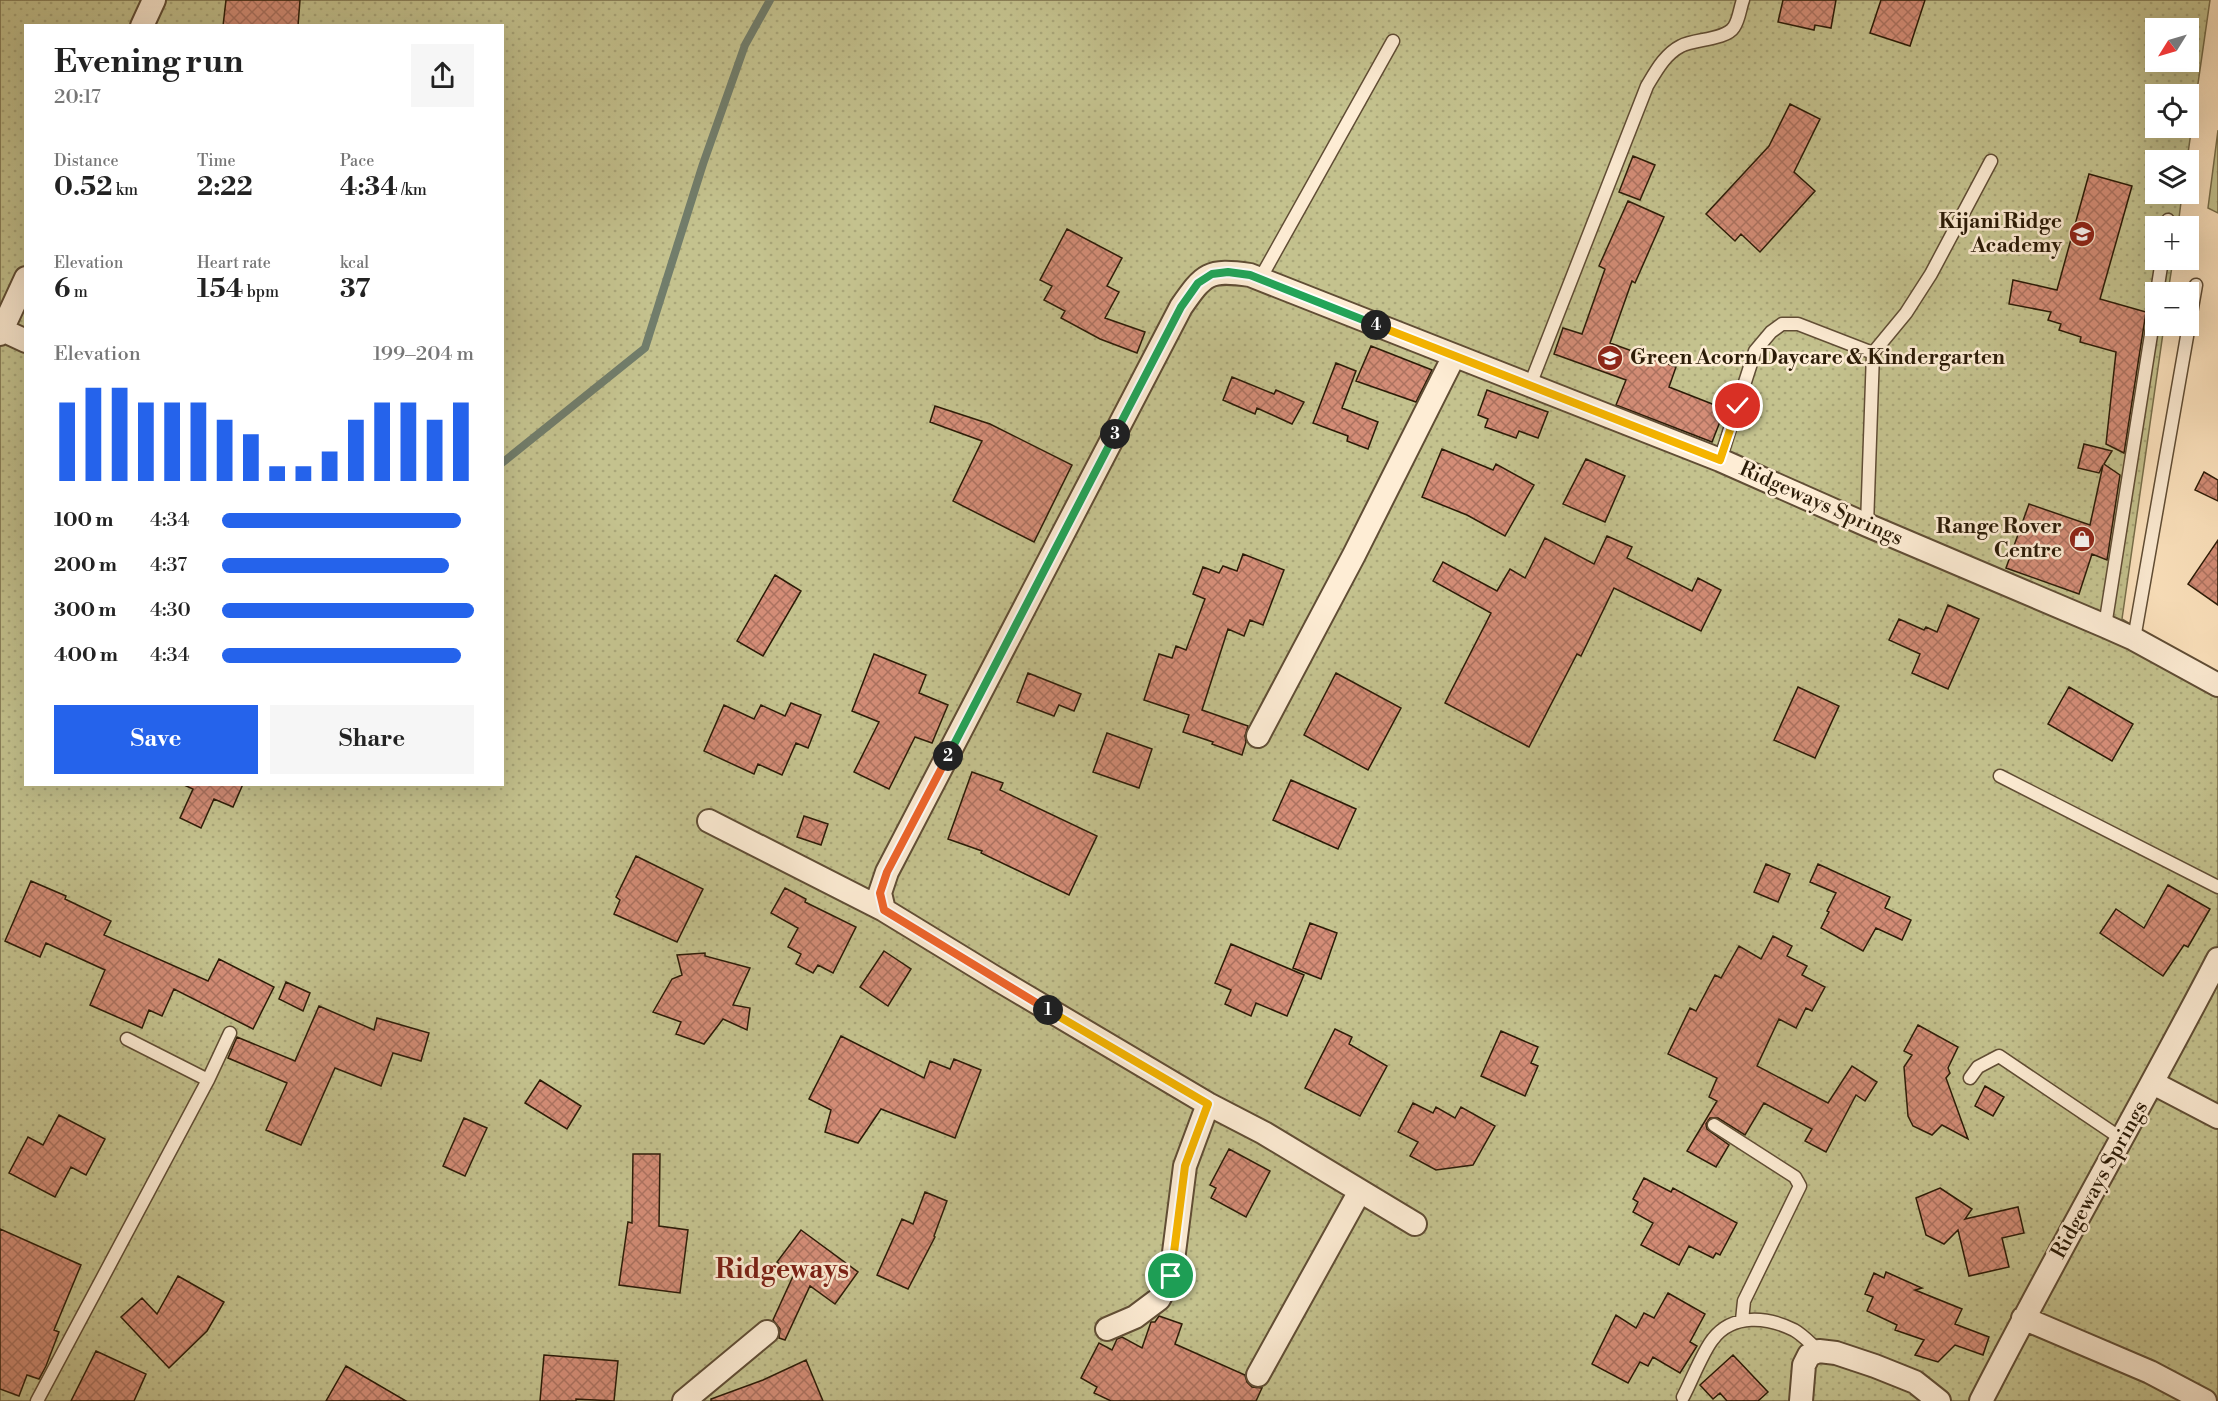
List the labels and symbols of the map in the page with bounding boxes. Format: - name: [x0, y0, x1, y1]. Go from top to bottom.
- north arrow: [2145, 18, 2199, 72]
- place label: Kijani Ridge Academy: [1939, 209, 2062, 259]
- school or university icon: Kijani Ridge Academy: [2067, 219, 2097, 249]
- pin: 4: [1361, 310, 1391, 340]
- school or university icon: Green Acorn Daycare & Kindergarten: [1595, 343, 1625, 373]
- place label: Green Acorn Daycare & Kindergarten: [1630, 345, 2005, 371]
- pin: [1712, 380, 1763, 431]
- pin: 3: [1100, 419, 1130, 449]
- street label: Ridgeways Springs: [1735, 456, 1907, 552]
- place label: Range Rover Centre: [1936, 514, 2062, 564]
- shop icon: Range Rover Centre: [2067, 524, 2097, 554]
- pin: 2: [933, 741, 963, 771]
- pin: 1: [1033, 995, 1063, 1025]
- street label: Ridgeways Springs: [2046, 1096, 2154, 1264]
- pin: [1145, 1250, 1196, 1301]
- district label: Ridgeways: [715, 1253, 849, 1287]

